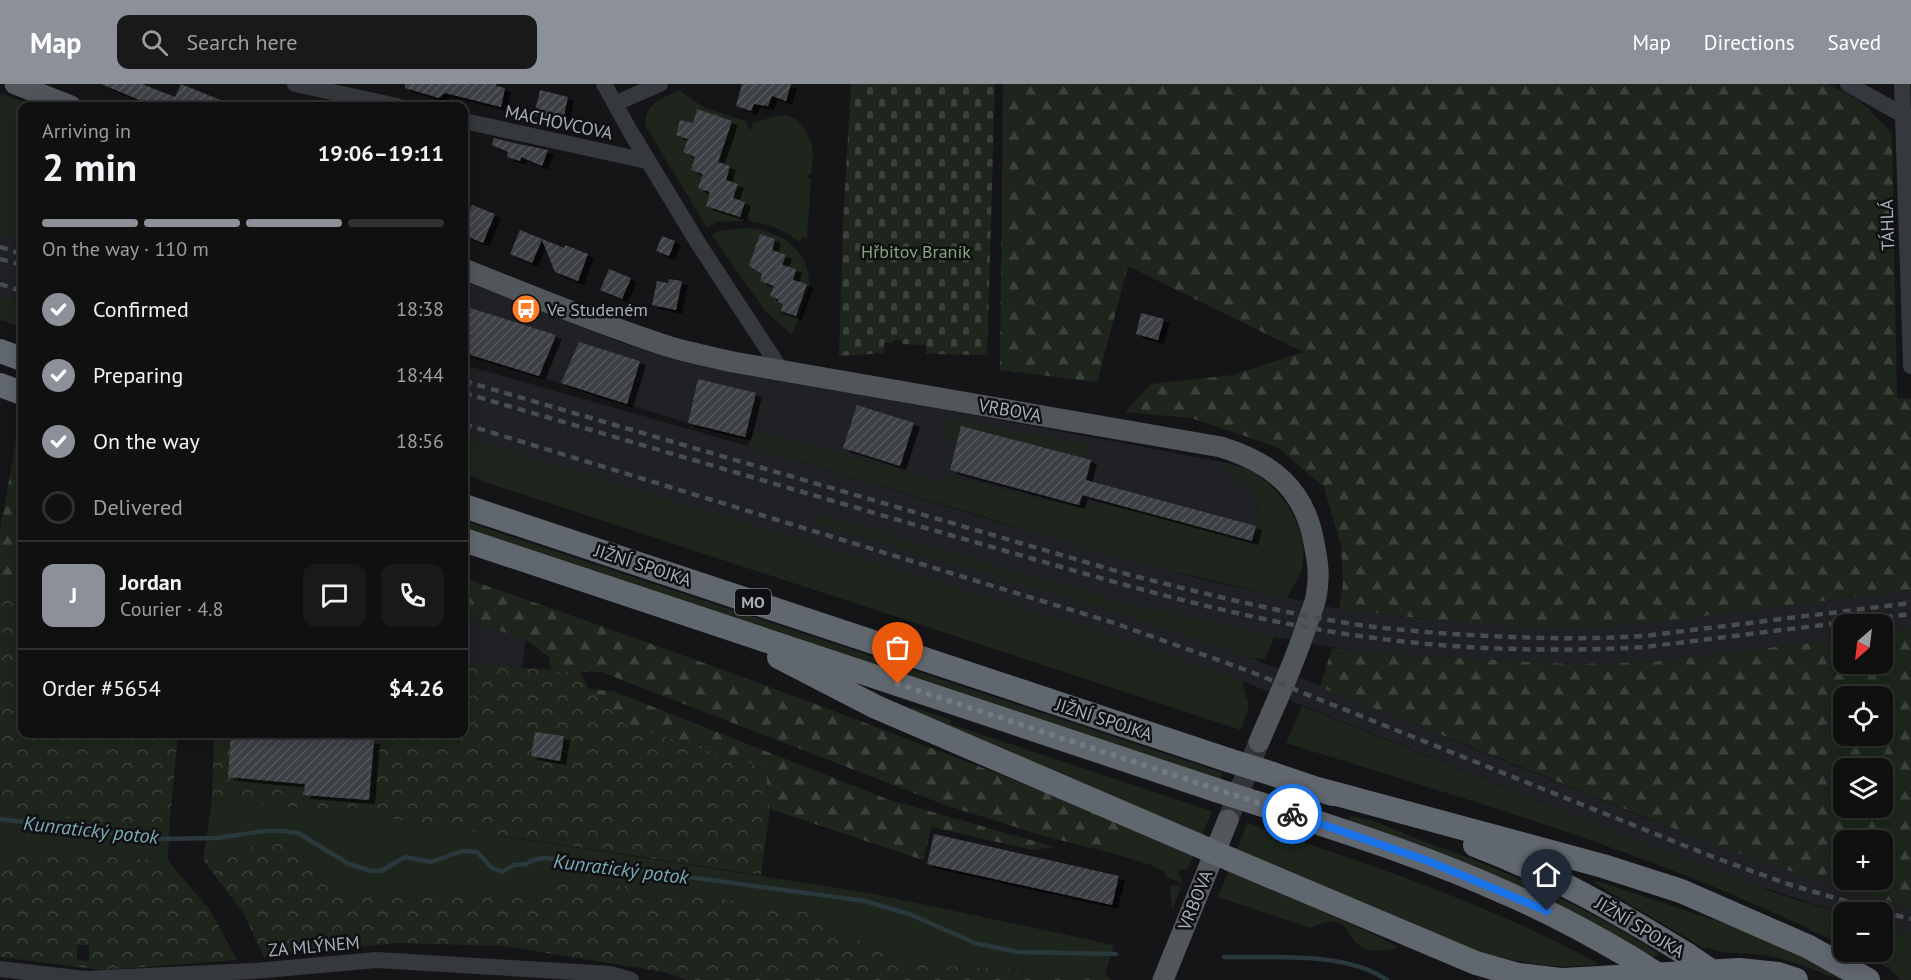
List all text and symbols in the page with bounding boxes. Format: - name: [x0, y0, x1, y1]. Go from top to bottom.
- search box: [117, 15, 537, 69]
- text: Map: [30, 24, 81, 61]
- icon: search: [138, 26, 171, 59]
- text: Search here: [186, 28, 297, 56]
- text: Map: [1632, 29, 1671, 56]
- text: Directions: [1704, 29, 1795, 56]
- text: Saved: [1828, 29, 1881, 56]
- street label: MACHOVCOVA: [503, 99, 616, 145]
- text: Arriving in: [42, 118, 131, 144]
- text: 19:06–19:11: [318, 139, 444, 167]
- text: 2 min: [42, 141, 137, 192]
- street label: TÁHLÁ: [1875, 198, 1899, 251]
- text: On the way · 110 m: [42, 236, 209, 262]
- park label: Hřbitov Braník: [861, 240, 971, 263]
- icon: check: [42, 293, 75, 326]
- bus stop icon: Ve Studeném: [510, 293, 542, 325]
- text: Confirmed: [93, 295, 189, 323]
- text: 18:38: [396, 296, 444, 322]
- place label: Ve Studeném: [546, 298, 648, 321]
- icon: check: [42, 359, 75, 392]
- text: Preparing: [93, 361, 183, 389]
- text: 18:44: [396, 362, 444, 388]
- street label: VRBOVA: [976, 393, 1044, 427]
- icon: check: [42, 425, 75, 458]
- text: On the way: [93, 427, 200, 455]
- text: 18:56: [396, 428, 444, 454]
- text: Delivered: [93, 493, 183, 521]
- street label: JIŽNÍ SPOJKA: [591, 538, 695, 592]
- button: chat: [303, 564, 366, 627]
- button: phone: [381, 564, 444, 627]
- text: Jordan: [120, 568, 182, 596]
- text: J: [70, 581, 77, 609]
- road number: MO: [735, 589, 771, 615]
- text: Courier · 4.8: [120, 596, 223, 622]
- north arrow: [1833, 614, 1893, 674]
- map controls: [1833, 614, 1893, 962]
- pin: [872, 622, 923, 684]
- icon: bag: [881, 631, 914, 664]
- text: Order #5654: [42, 674, 161, 702]
- text: $4.26: [389, 674, 444, 702]
- button: locate: [1833, 686, 1893, 746]
- street label: JIŽNÍ SPOJKA: [1052, 692, 1156, 746]
- button: layers: [1833, 758, 1893, 818]
- courier: [1262, 784, 1322, 844]
- icon: bike: [1276, 798, 1309, 831]
- water label: Kunratický potok: [22, 810, 161, 850]
- button: +: [1833, 830, 1893, 890]
- water label: Kunratický potok: [552, 848, 691, 890]
- pin: [1521, 849, 1572, 911]
- icon: home: [1530, 858, 1563, 891]
- street label: VRBOVA: [1172, 866, 1218, 935]
- street label: JIŽNÍ SPOJKA: [1590, 891, 1689, 963]
- button: −: [1833, 902, 1893, 962]
- street label: ZA MLÝNEM: [267, 931, 361, 961]

